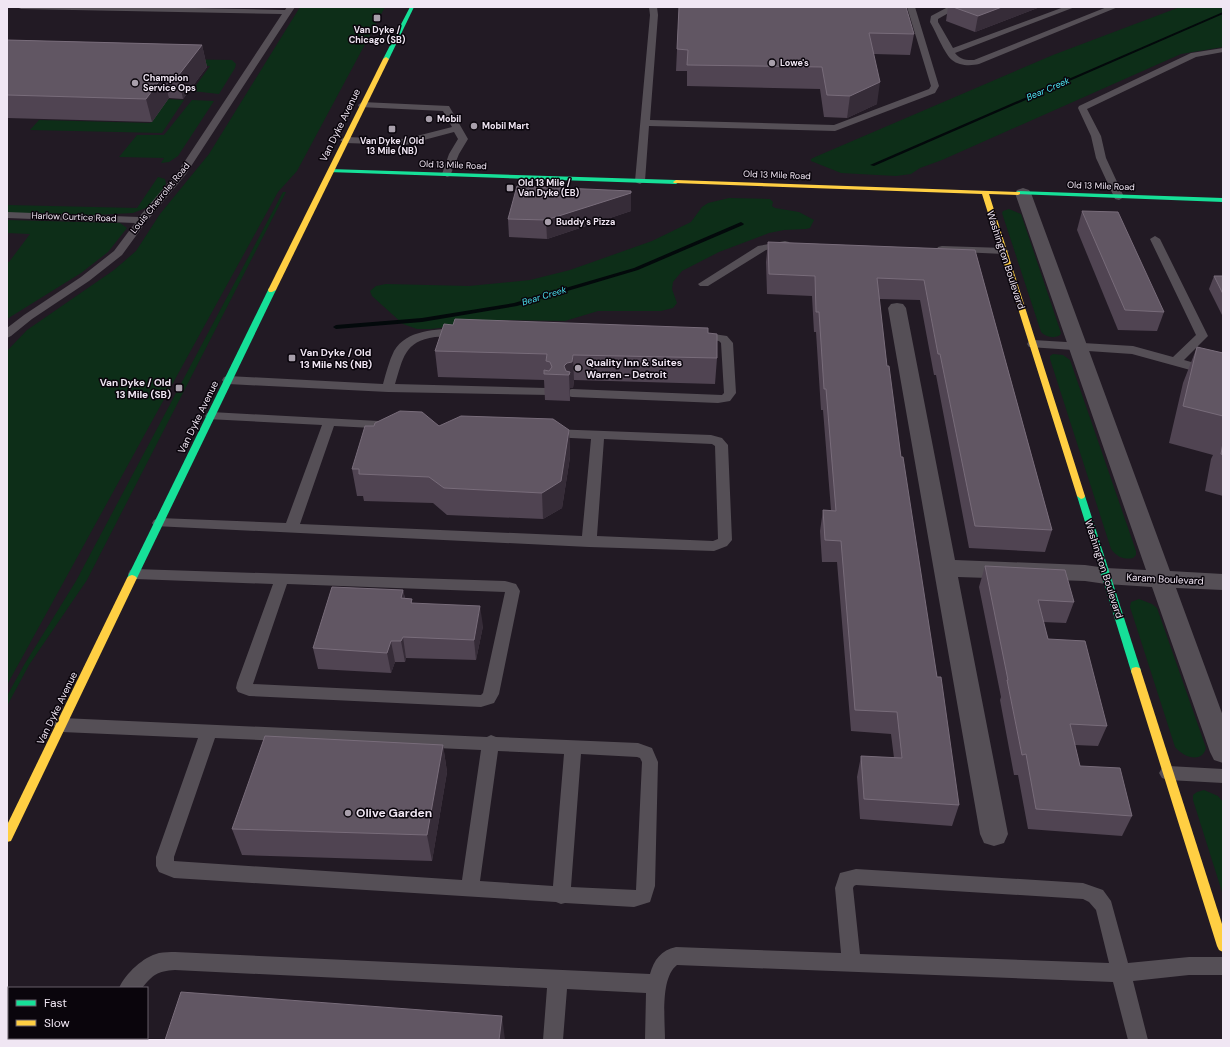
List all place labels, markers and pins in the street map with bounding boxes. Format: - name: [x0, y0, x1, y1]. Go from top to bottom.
- marker: Van Dyke / Chicago (SB): [372, 13, 382, 23]
- place label: Van Dyke / Chicago (SB): [349, 24, 406, 46]
- place label: Lowe's: [780, 57, 809, 69]
- marker: Lowe's: [767, 58, 777, 68]
- place label: Champion Service Ops: [143, 72, 196, 94]
- marker: Champion Service Ops: [130, 78, 140, 88]
- place label: Mobil: [437, 113, 461, 125]
- marker: Mobil: [424, 114, 434, 124]
- place label: Mobil Mart: [482, 120, 529, 132]
- marker: Mobil Mart: [469, 121, 479, 131]
- marker: Van Dyke / Old 13 Mile (NB): [387, 124, 397, 134]
- place label: Van Dyke / Old 13 Mile (NB): [360, 135, 424, 157]
- place label: Old 13 Mile / Van Dyke (EB): [518, 177, 580, 199]
- marker: Old 13 Mile / Van Dyke (EB): [505, 183, 515, 193]
- place label: Buddy's Pizza: [556, 216, 615, 228]
- marker: Buddy's Pizza: [543, 217, 553, 227]
- place label: Van Dyke / Old 13 Mile NS (NB): [300, 346, 372, 371]
- marker: Van Dyke / Old 13 Mile NS (NB): [287, 353, 297, 363]
- place label: Quality Inn & Suites Warren - Detroit: [586, 356, 682, 381]
- marker: Quality Inn & Suites Warren - Detroit: [573, 363, 583, 373]
- place label: Van Dyke / Old 13 Mile (SB): [100, 376, 171, 401]
- marker: Van Dyke / Old 13 Mile (SB): [174, 383, 184, 393]
- place label: Olive Garden: [356, 805, 432, 821]
- marker: Olive Garden: [343, 808, 353, 818]

